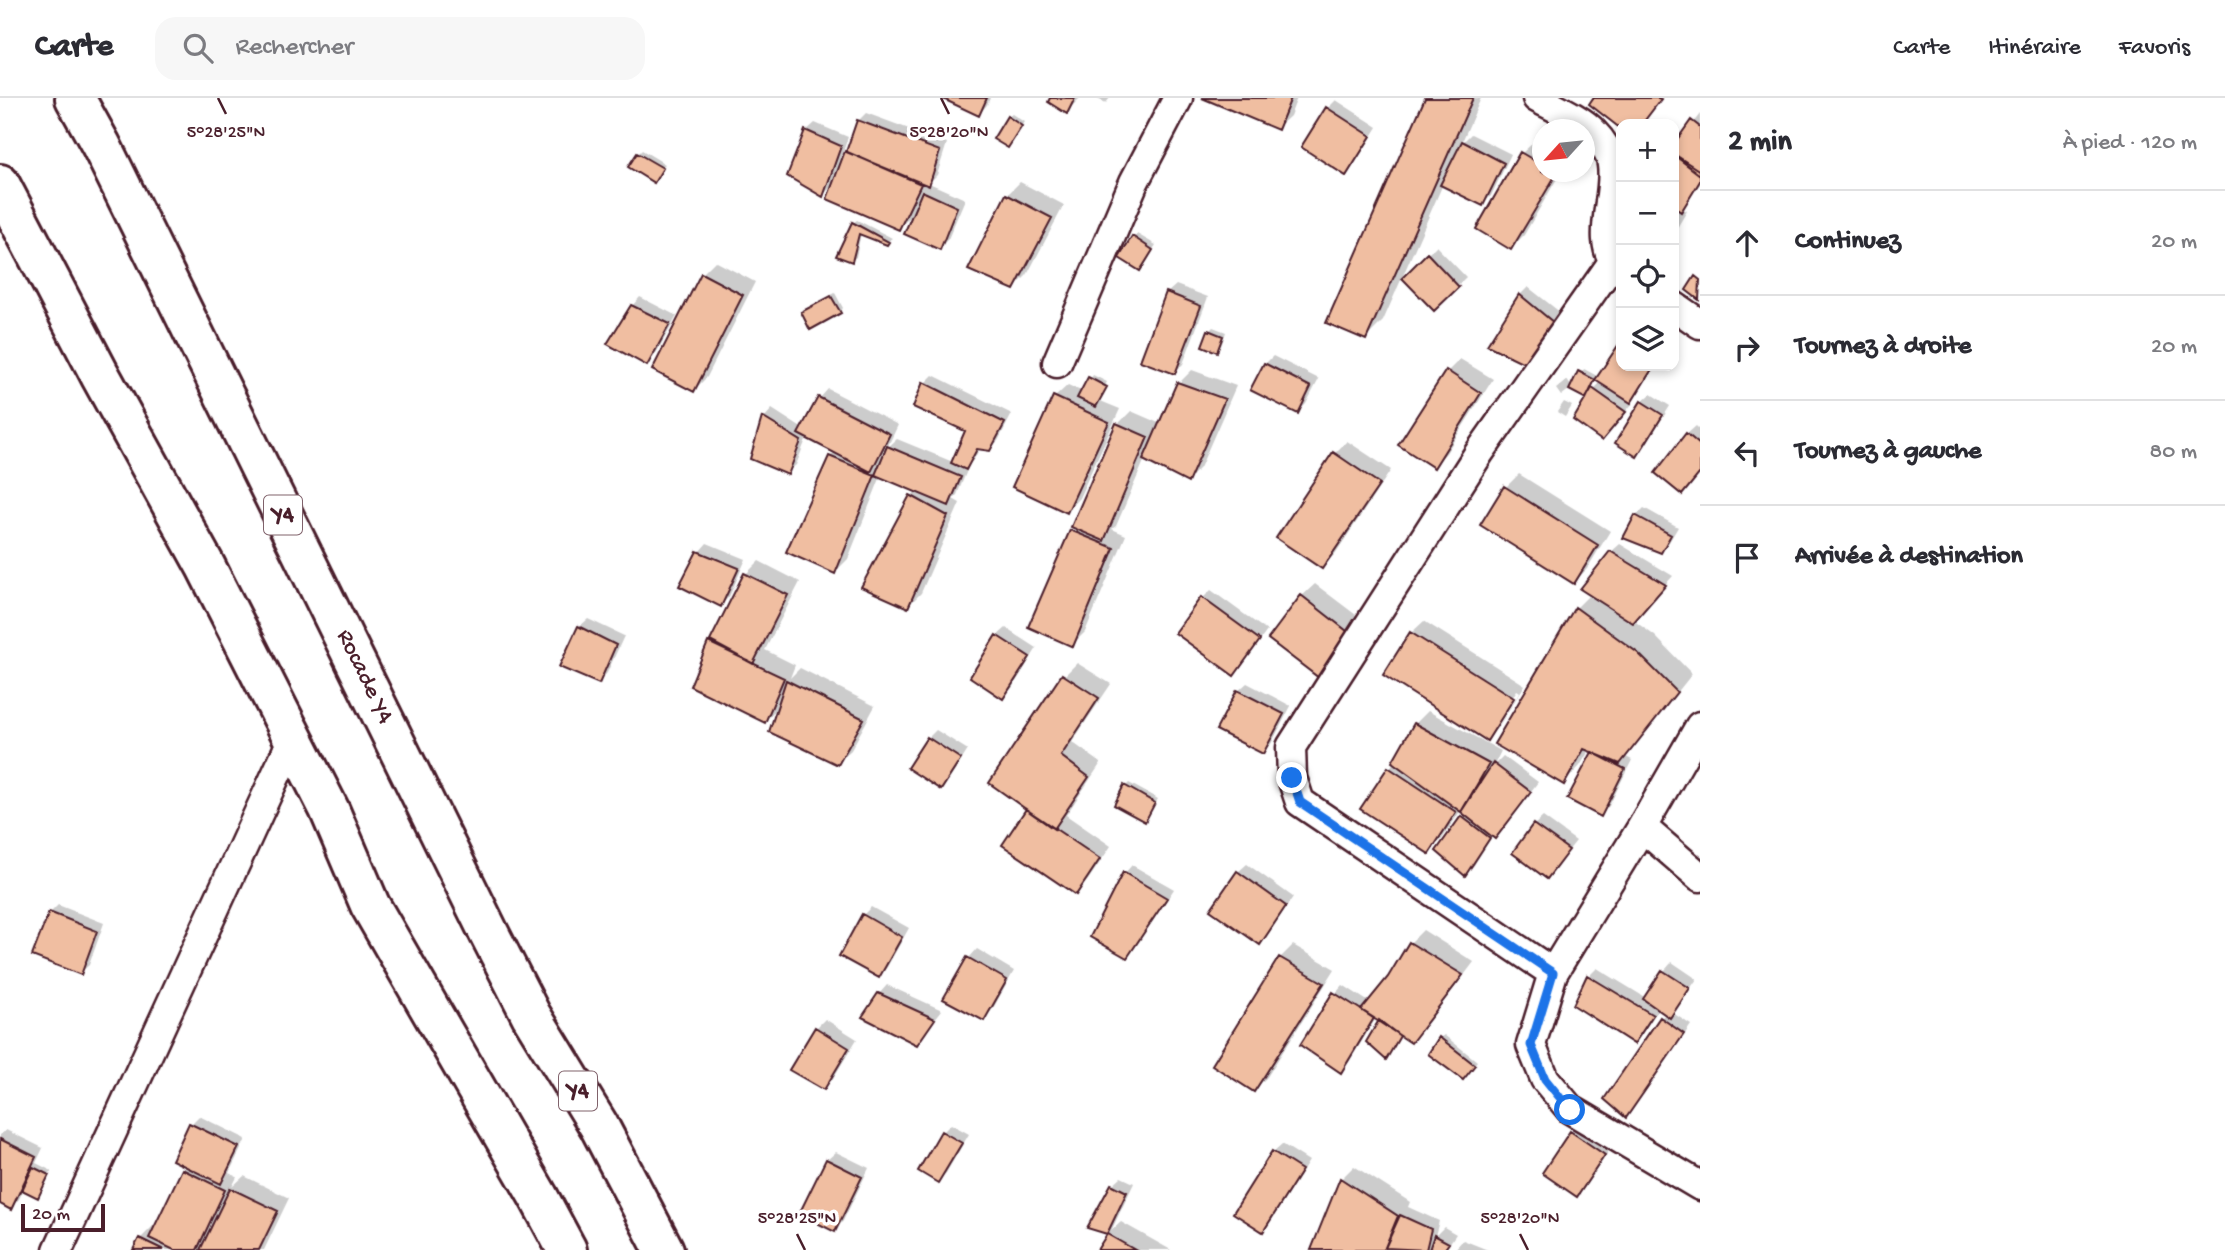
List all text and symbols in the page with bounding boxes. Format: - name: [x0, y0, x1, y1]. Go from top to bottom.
- search box: [155, 17, 645, 80]
- text: Carte: [35, 29, 113, 67]
- icon: search: [179, 29, 217, 67]
- text: Rechercher: [235, 33, 353, 64]
- text: Carte: [1893, 34, 1950, 63]
- text: Itinéraire: [1988, 34, 2081, 63]
- text: Favoris: [2119, 34, 2190, 63]
- north arrow: [1532, 119, 1595, 182]
- map controls: [1616, 119, 1679, 371]
- button: +: [1616, 119, 1679, 182]
- text: 5°28'25"N: [187, 123, 265, 144]
- text: 5°28'20"N: [909, 123, 989, 144]
- text: 2 min: [1728, 126, 1792, 161]
- text: À pied · 120 m: [2063, 130, 2197, 157]
- button: −: [1616, 182, 1679, 245]
- icon: ahead: [1728, 224, 1766, 262]
- text: Continuez: [1795, 227, 1901, 258]
- text: 20 m: [2151, 229, 2197, 256]
- button: locate: [1616, 245, 1679, 308]
- button: layers: [1616, 308, 1679, 371]
- icon: right: [1728, 329, 1766, 367]
- text: Tournez à droite: [1795, 332, 1972, 363]
- text: 20 m: [2151, 334, 2197, 361]
- icon: left: [1728, 434, 1766, 472]
- text: Tournez à gauche: [1795, 437, 1982, 468]
- text: 80 m: [2150, 439, 2197, 466]
- road number: Y4: [264, 496, 302, 534]
- icon: arrive: [1728, 539, 1766, 577]
- text: Arrivée à destination: [1795, 542, 2023, 573]
- street label: Rocade Y4: [329, 625, 399, 729]
- route end: [1276, 762, 1307, 793]
- road number: Y4: [559, 1072, 597, 1110]
- route start: [1554, 1094, 1585, 1125]
- scale bar: [21, 1201, 105, 1233]
- text: 20 m: [32, 1204, 70, 1227]
- text: 5°28'25"N: [758, 1209, 836, 1230]
- text: 5°28'20"N: [1480, 1209, 1560, 1230]

